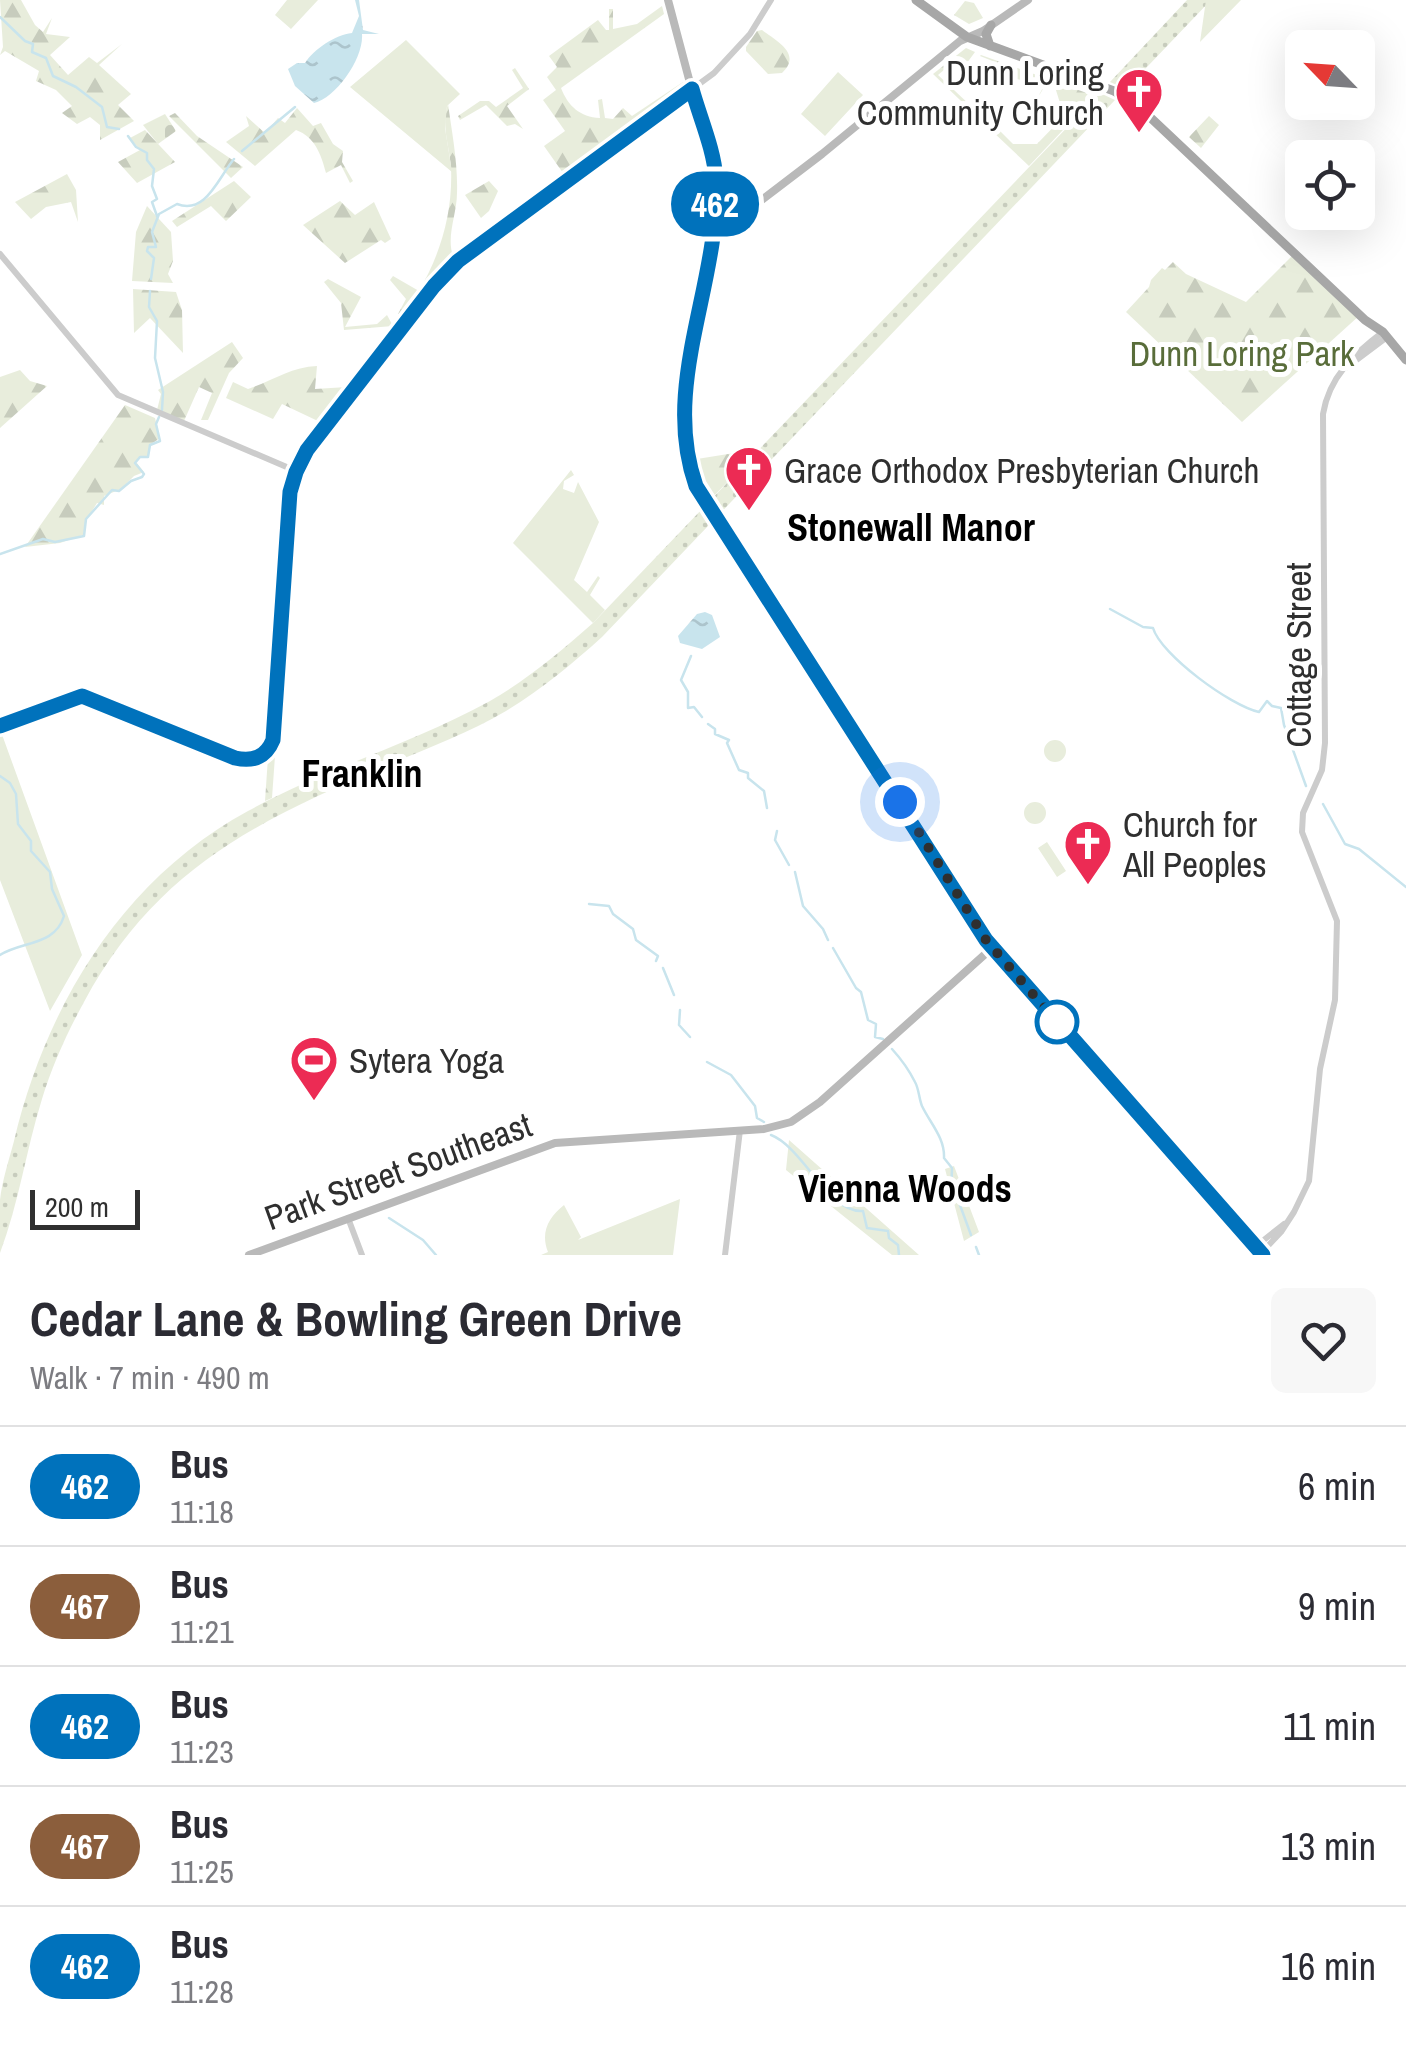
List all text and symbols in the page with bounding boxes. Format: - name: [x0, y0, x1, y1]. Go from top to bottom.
- north arrow: [1285, 30, 1375, 120]
- map controls: [1285, 30, 1375, 230]
- place label: Dunn Loring Community Church: [857, 49, 1104, 136]
- church icon: Dunn Loring Community Church: [1113, 66, 1165, 134]
- button: locate: [1285, 140, 1375, 230]
- line badge: 462: [658, 172, 772, 236]
- text: 462: [691, 181, 739, 228]
- park label: Dunn Loring Park: [1130, 330, 1355, 377]
- church icon: Grace Orthodox Presbyterian Church: [723, 444, 775, 512]
- place label: Grace Orthodox Presbyterian Church: [784, 447, 1259, 494]
- district label: Stonewall Manor: [787, 502, 1036, 553]
- street label: Cottage Street: [1275, 562, 1322, 748]
- district label: Franklin: [301, 748, 423, 799]
- your location: [875, 777, 925, 827]
- place label: Church for All Peoples: [1122, 801, 1267, 888]
- church icon: Church for All Peoples: [1062, 818, 1114, 886]
- unlabelled marker: [1036, 1001, 1078, 1043]
- sports icon: Sytera Yoga: [288, 1034, 340, 1102]
- place label: Sytera Yoga: [349, 1037, 504, 1084]
- street label: Park Street Southeast: [258, 1101, 538, 1241]
- district label: Vienna Woods: [798, 1163, 1012, 1214]
- scale bar: [30, 1185, 140, 1230]
- text: 200 m: [45, 1188, 109, 1226]
- text: Cedar Lane & Bowling Green Drive: [30, 1286, 682, 1351]
- button: heart: [1271, 1288, 1376, 1393]
- text: Walk · 7 min · 490 m: [30, 1356, 270, 1399]
- text: Bus: [170, 1439, 229, 1490]
- text: 6 min: [1298, 1461, 1376, 1512]
- text: 462: [61, 1463, 109, 1510]
- text: 11:18: [170, 1490, 234, 1533]
- text: Bus: [170, 1559, 229, 1610]
- text: 9 min: [1298, 1581, 1376, 1632]
- text: 467: [61, 1583, 109, 1630]
- text: 11:21: [170, 1610, 234, 1653]
- text: Bus: [170, 1679, 229, 1730]
- text: 11 min: [1283, 1701, 1376, 1752]
- text: 462: [61, 1703, 109, 1750]
- text: 11:23: [170, 1730, 234, 1773]
- text: Bus: [170, 1799, 229, 1850]
- text: 13 min: [1281, 1821, 1376, 1872]
- text: 467: [61, 1823, 109, 1870]
- text: 11:25: [170, 1850, 234, 1893]
- text: Bus: [170, 1919, 229, 1970]
- text: 16 min: [1281, 1941, 1376, 1992]
- text: 462: [61, 1943, 109, 1990]
- text: 11:28: [170, 1970, 234, 2013]

